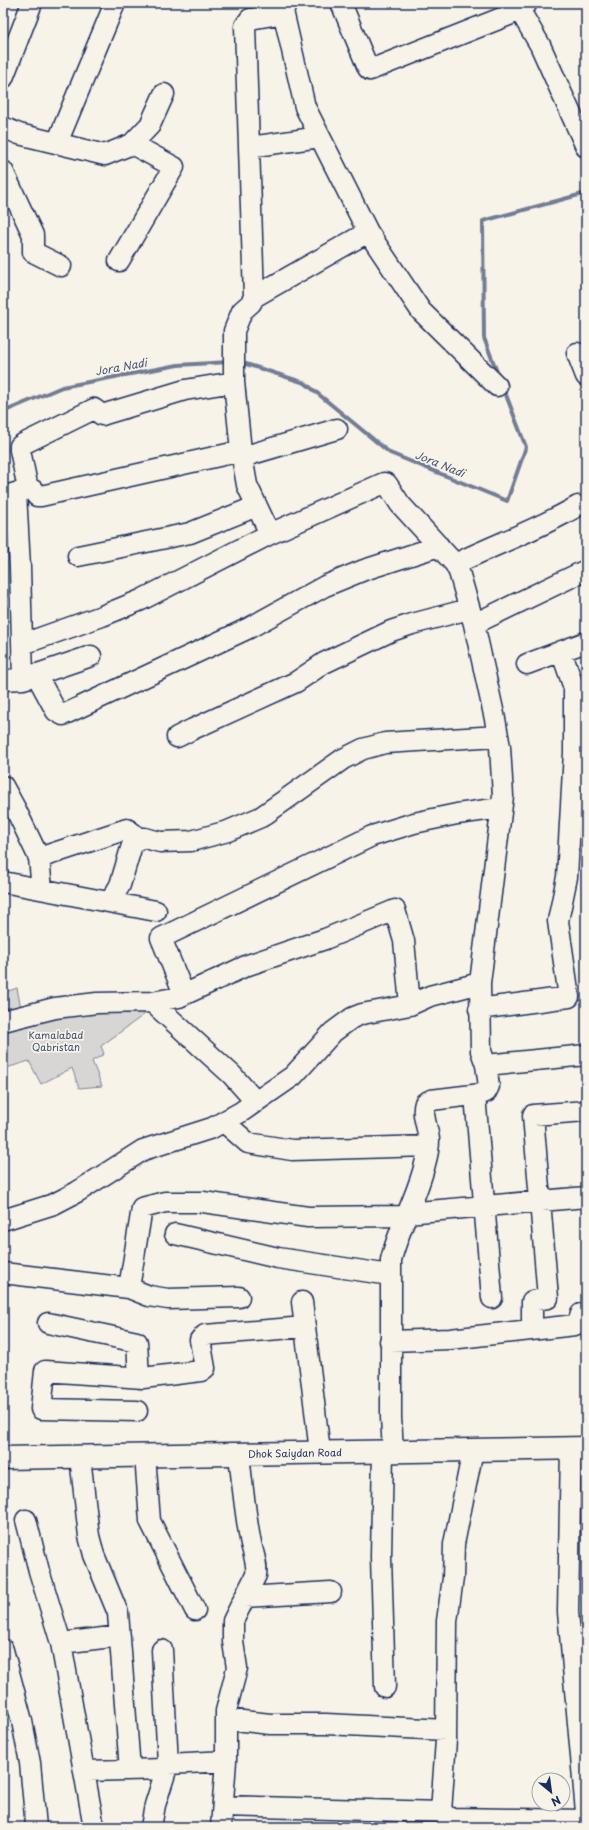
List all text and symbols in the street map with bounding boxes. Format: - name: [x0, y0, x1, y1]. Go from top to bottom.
- water label: Jora Nadi: [94, 353, 150, 379]
- water label: Jora Nadi: [413, 446, 469, 482]
- park label: Kamalabad Qabristan: [29, 1027, 84, 1054]
- street label: Dhok Saiydan Road: [248, 1444, 342, 1461]
- north arrow: [531, 1772, 571, 1812]
- text: N: [548, 1792, 564, 1811]

